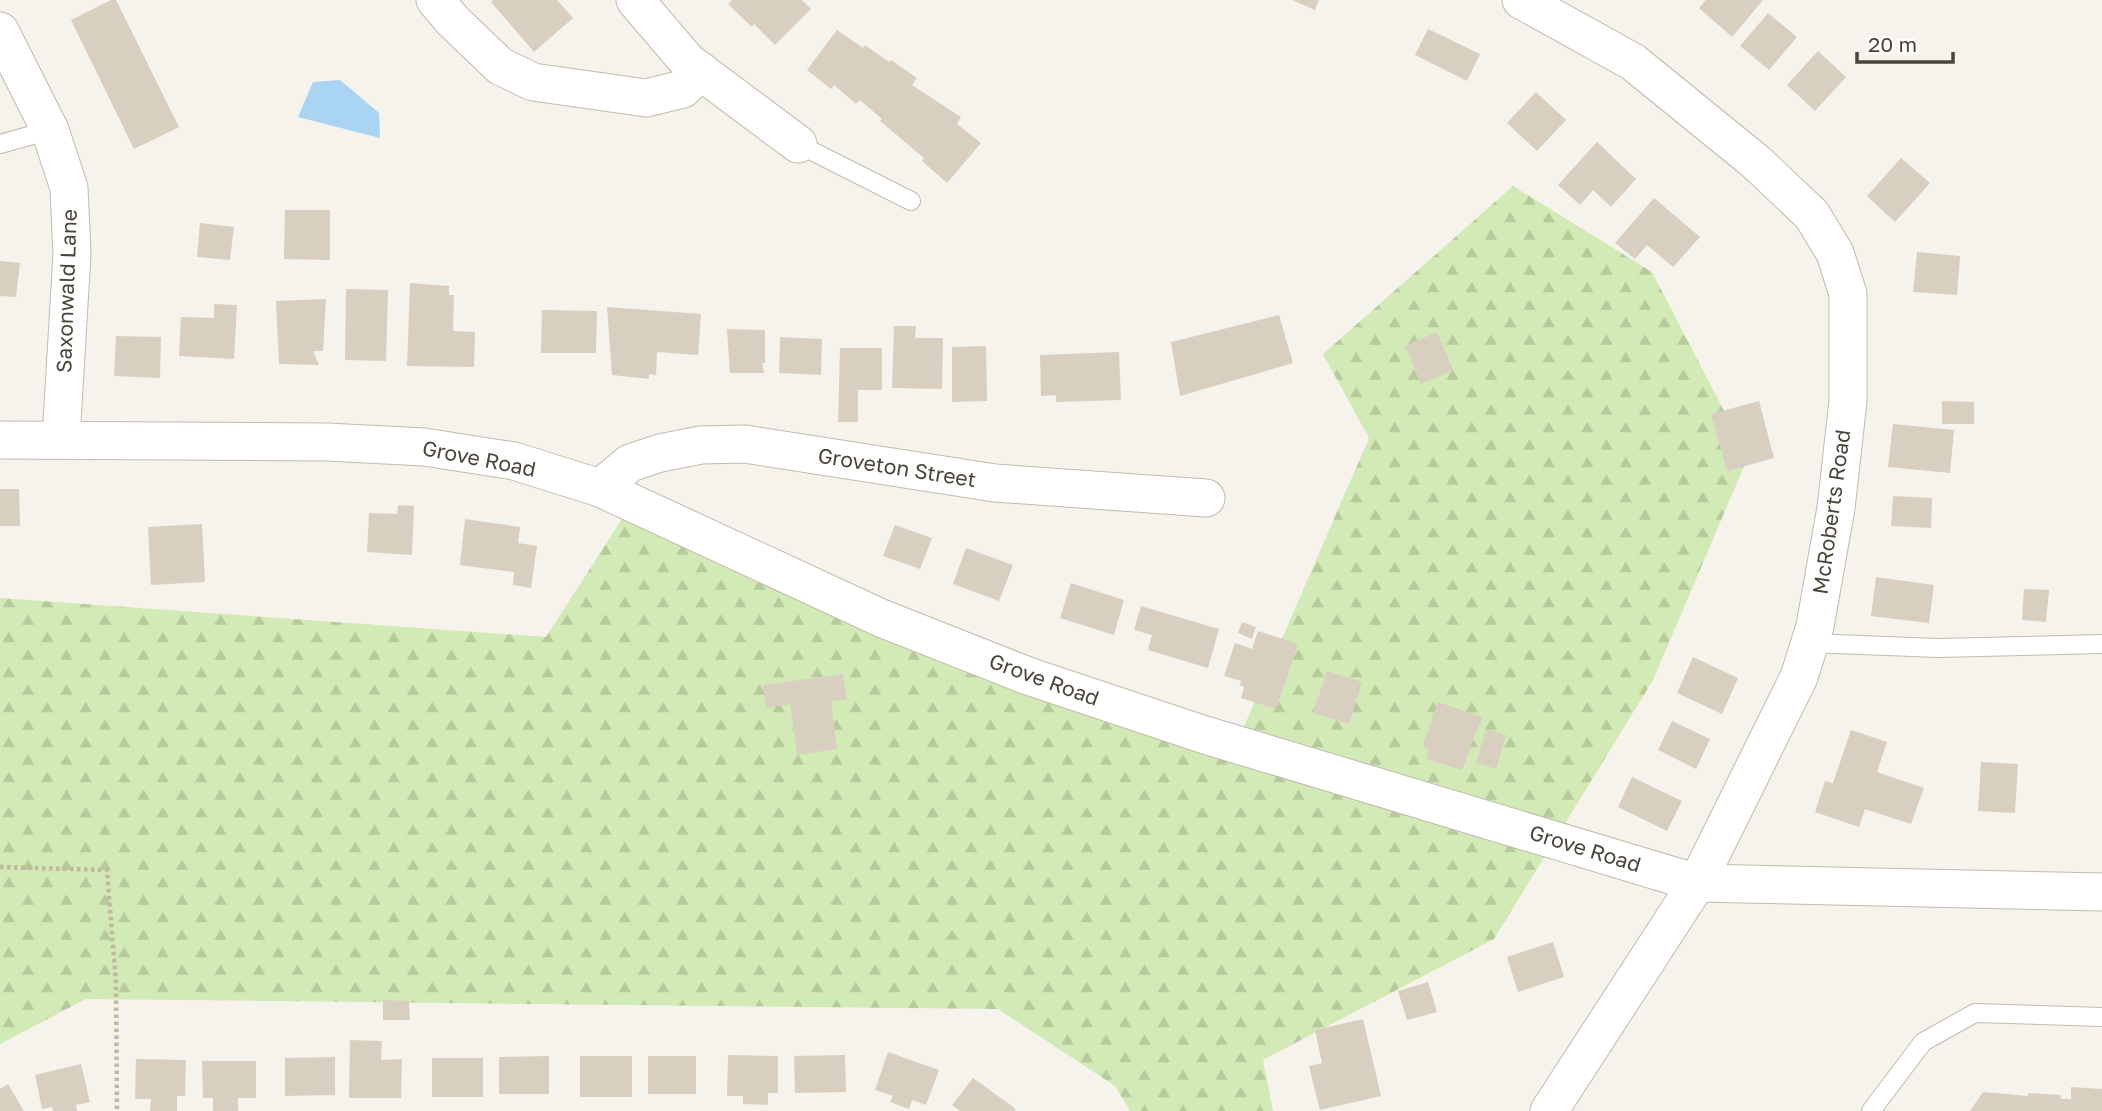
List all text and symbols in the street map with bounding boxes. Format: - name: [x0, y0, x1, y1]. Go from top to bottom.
- scale bar: [1857, 21, 1953, 65]
- text: 20 m: [1868, 31, 1917, 57]
- street label: Saxonwald Lane: [50, 209, 82, 373]
- street label: McRoberts Road: [1807, 428, 1855, 596]
- street label: Grove Road: [420, 434, 538, 482]
- street label: Groveton Street: [816, 442, 978, 492]
- street label: Grove Road: [986, 647, 1103, 711]
- street label: Grove Road: [1526, 819, 1644, 877]

